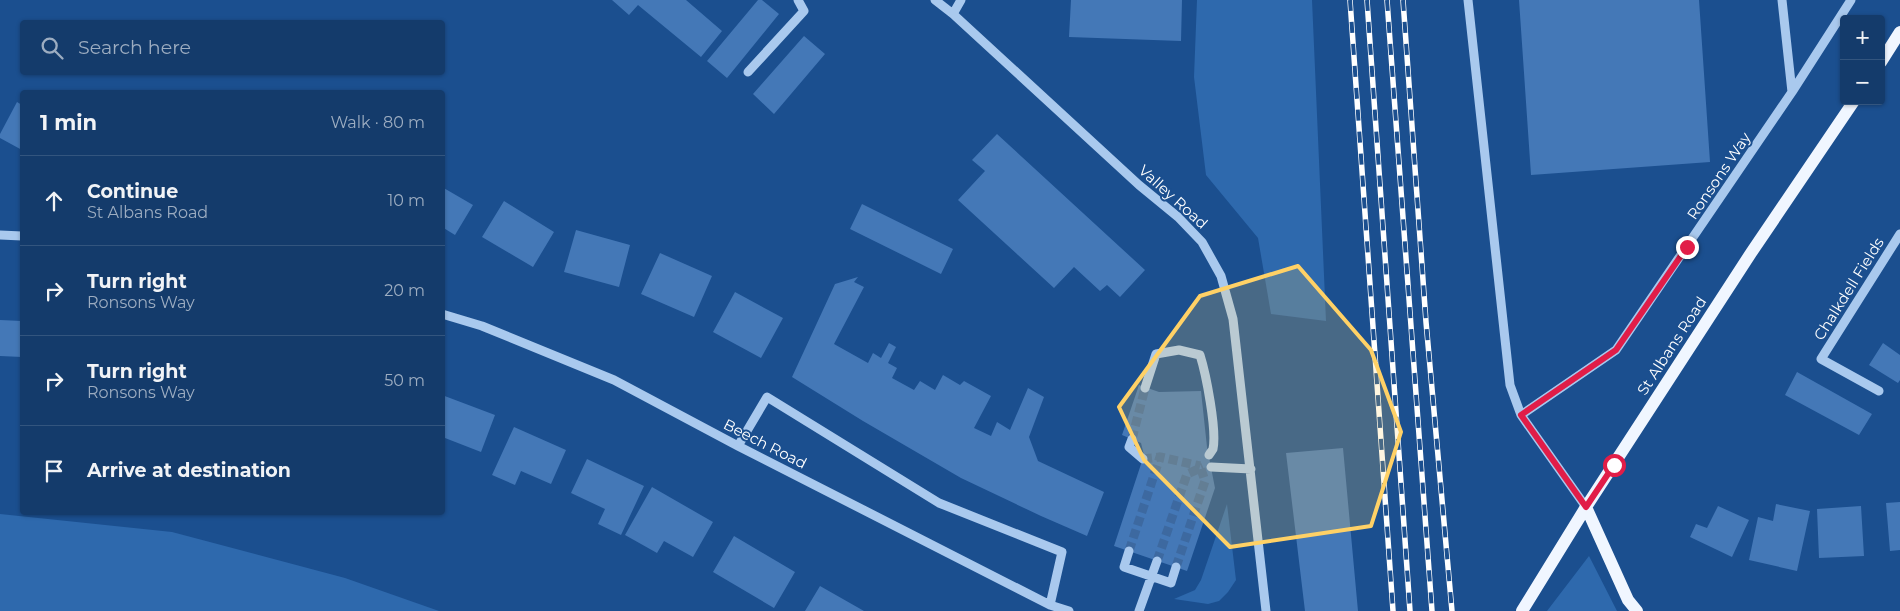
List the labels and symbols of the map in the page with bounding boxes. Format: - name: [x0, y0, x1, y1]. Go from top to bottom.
- street label: Ronsons Way: [1682, 128, 1755, 223]
- street label: Valley Road: [1135, 161, 1212, 233]
- street label: Chalkdell Fields: [1809, 234, 1888, 344]
- route end: [1676, 236, 1699, 259]
- street label: St Albans Road: [1633, 293, 1710, 399]
- street label: Beech Road: [720, 414, 810, 473]
- route start: [1603, 454, 1626, 477]

